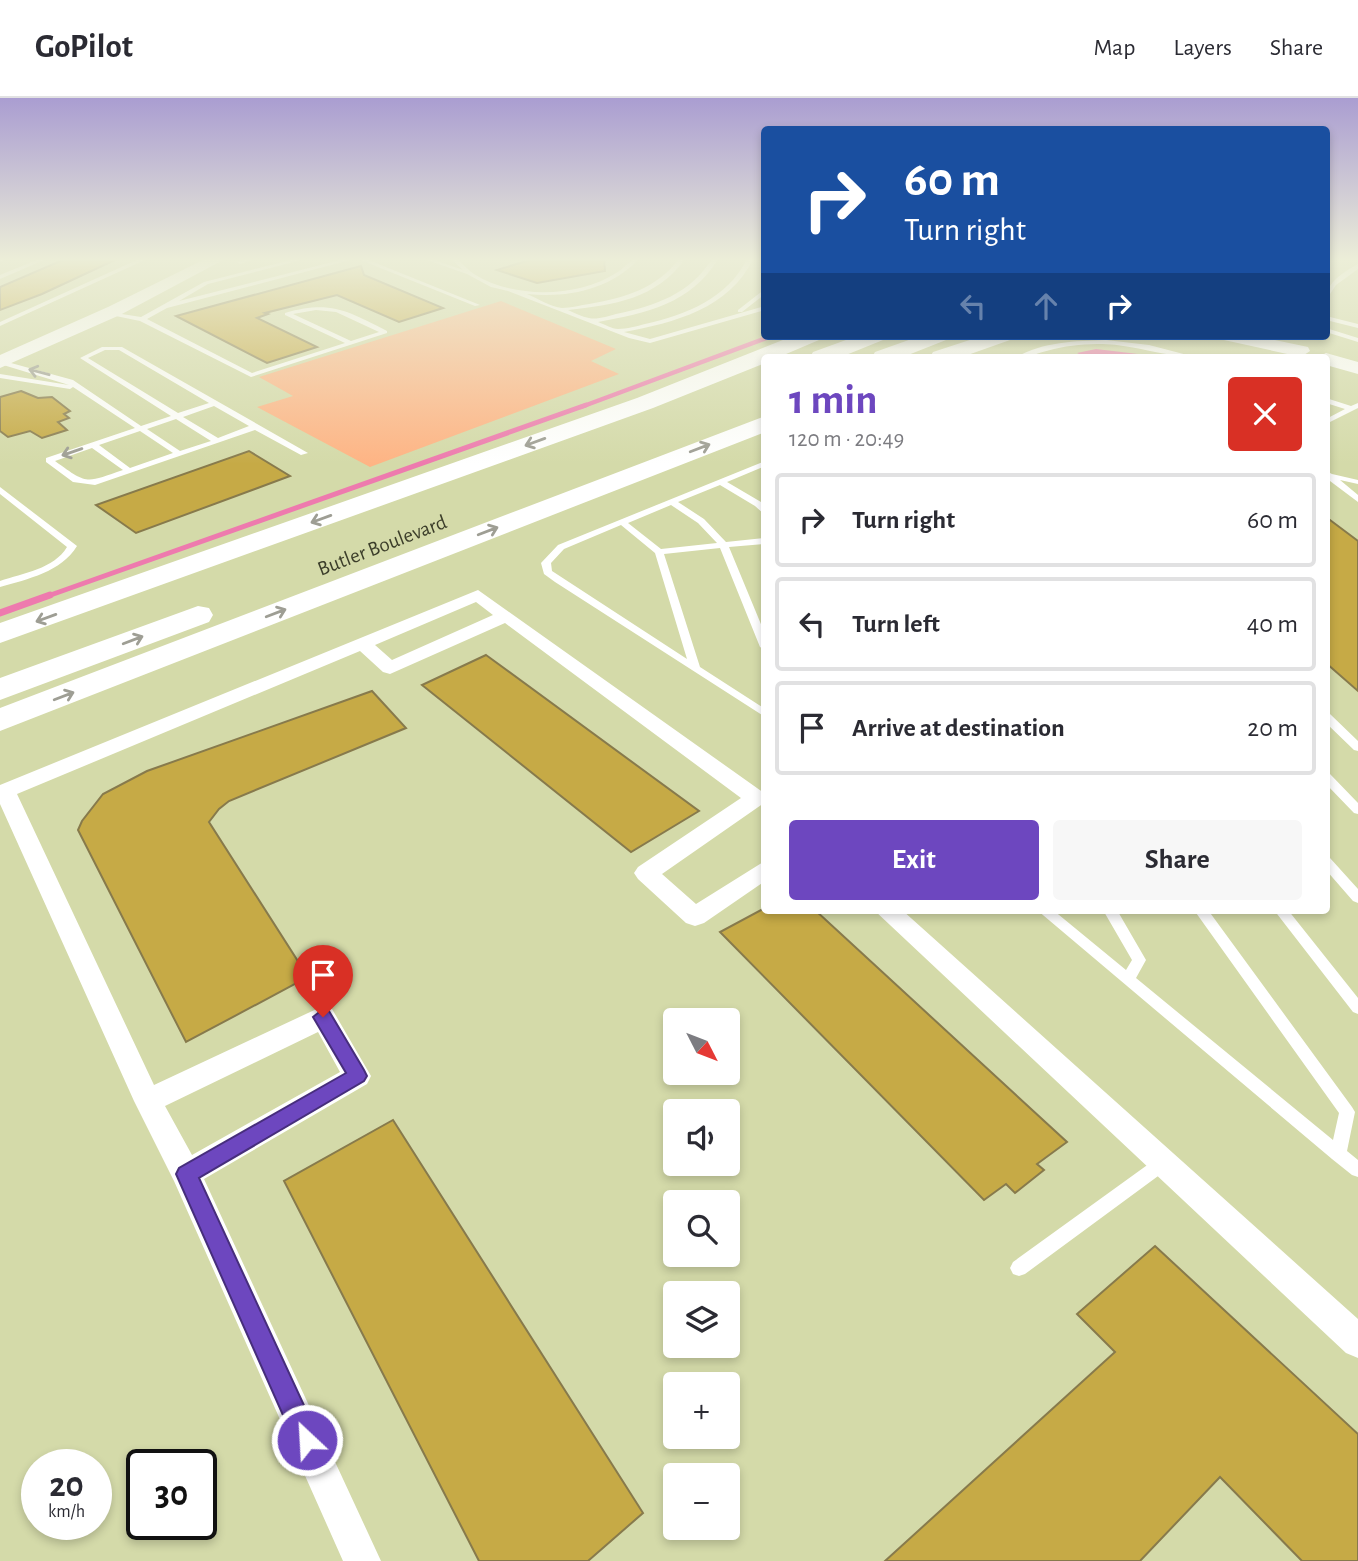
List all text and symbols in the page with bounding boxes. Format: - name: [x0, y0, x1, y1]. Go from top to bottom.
- text: GoPilot: [35, 31, 133, 64]
- text: Map: [1093, 36, 1135, 60]
- text: Layers: [1173, 36, 1232, 60]
- text: Share: [1270, 36, 1323, 60]
- icon: right: [789, 154, 880, 245]
- text: 60 m: [904, 156, 1000, 205]
- text: Turn right: [904, 214, 1026, 246]
- icon: left: [954, 287, 992, 325]
- icon: ahead: [1027, 287, 1065, 325]
- icon: right: [1100, 287, 1138, 325]
- one-way arrow: [28, 365, 50, 378]
- button: close: [1228, 377, 1302, 451]
- text: 1 min: [789, 379, 878, 421]
- text: 120 m · 20:49: [789, 428, 904, 451]
- one-way arrow: [524, 437, 546, 449]
- one-way arrow: [688, 441, 710, 454]
- one-way arrow: [61, 447, 83, 459]
- icon: right: [793, 501, 831, 539]
- text: Turn right: [852, 507, 955, 533]
- text: 60 m: [1247, 507, 1298, 533]
- street label: Butler Boulevard: [315, 511, 450, 580]
- one-way arrow: [310, 514, 332, 526]
- one-way arrow: [476, 523, 498, 536]
- icon: left: [793, 605, 831, 643]
- one-way arrow: [264, 606, 286, 619]
- text: Turn left: [852, 611, 940, 637]
- text: 40 m: [1247, 611, 1298, 637]
- one-way arrow: [35, 613, 57, 625]
- one-way arrow: [121, 633, 143, 645]
- one-way arrow: [52, 688, 74, 701]
- icon: arrive: [793, 709, 831, 747]
- text: Arrive at destination: [852, 715, 1065, 741]
- text: 20 m: [1247, 715, 1298, 741]
- button: Exit: [789, 820, 1039, 900]
- button: Share: [1053, 820, 1302, 900]
- pin: [293, 945, 353, 1017]
- icon: arrive: [304, 956, 342, 994]
- north arrow: [663, 1008, 740, 1085]
- map controls: [663, 1008, 740, 1540]
- button: sound: [663, 1099, 740, 1176]
- button: search: [663, 1190, 740, 1267]
- button: layers: [663, 1281, 740, 1358]
- button: +: [663, 1372, 740, 1449]
- position arrow: [270, 1403, 344, 1477]
- speed limit sign: 30: [126, 1449, 217, 1540]
- button: −: [663, 1463, 740, 1540]
- text: 20: [49, 1468, 84, 1503]
- text: km/h: [48, 1503, 85, 1521]

